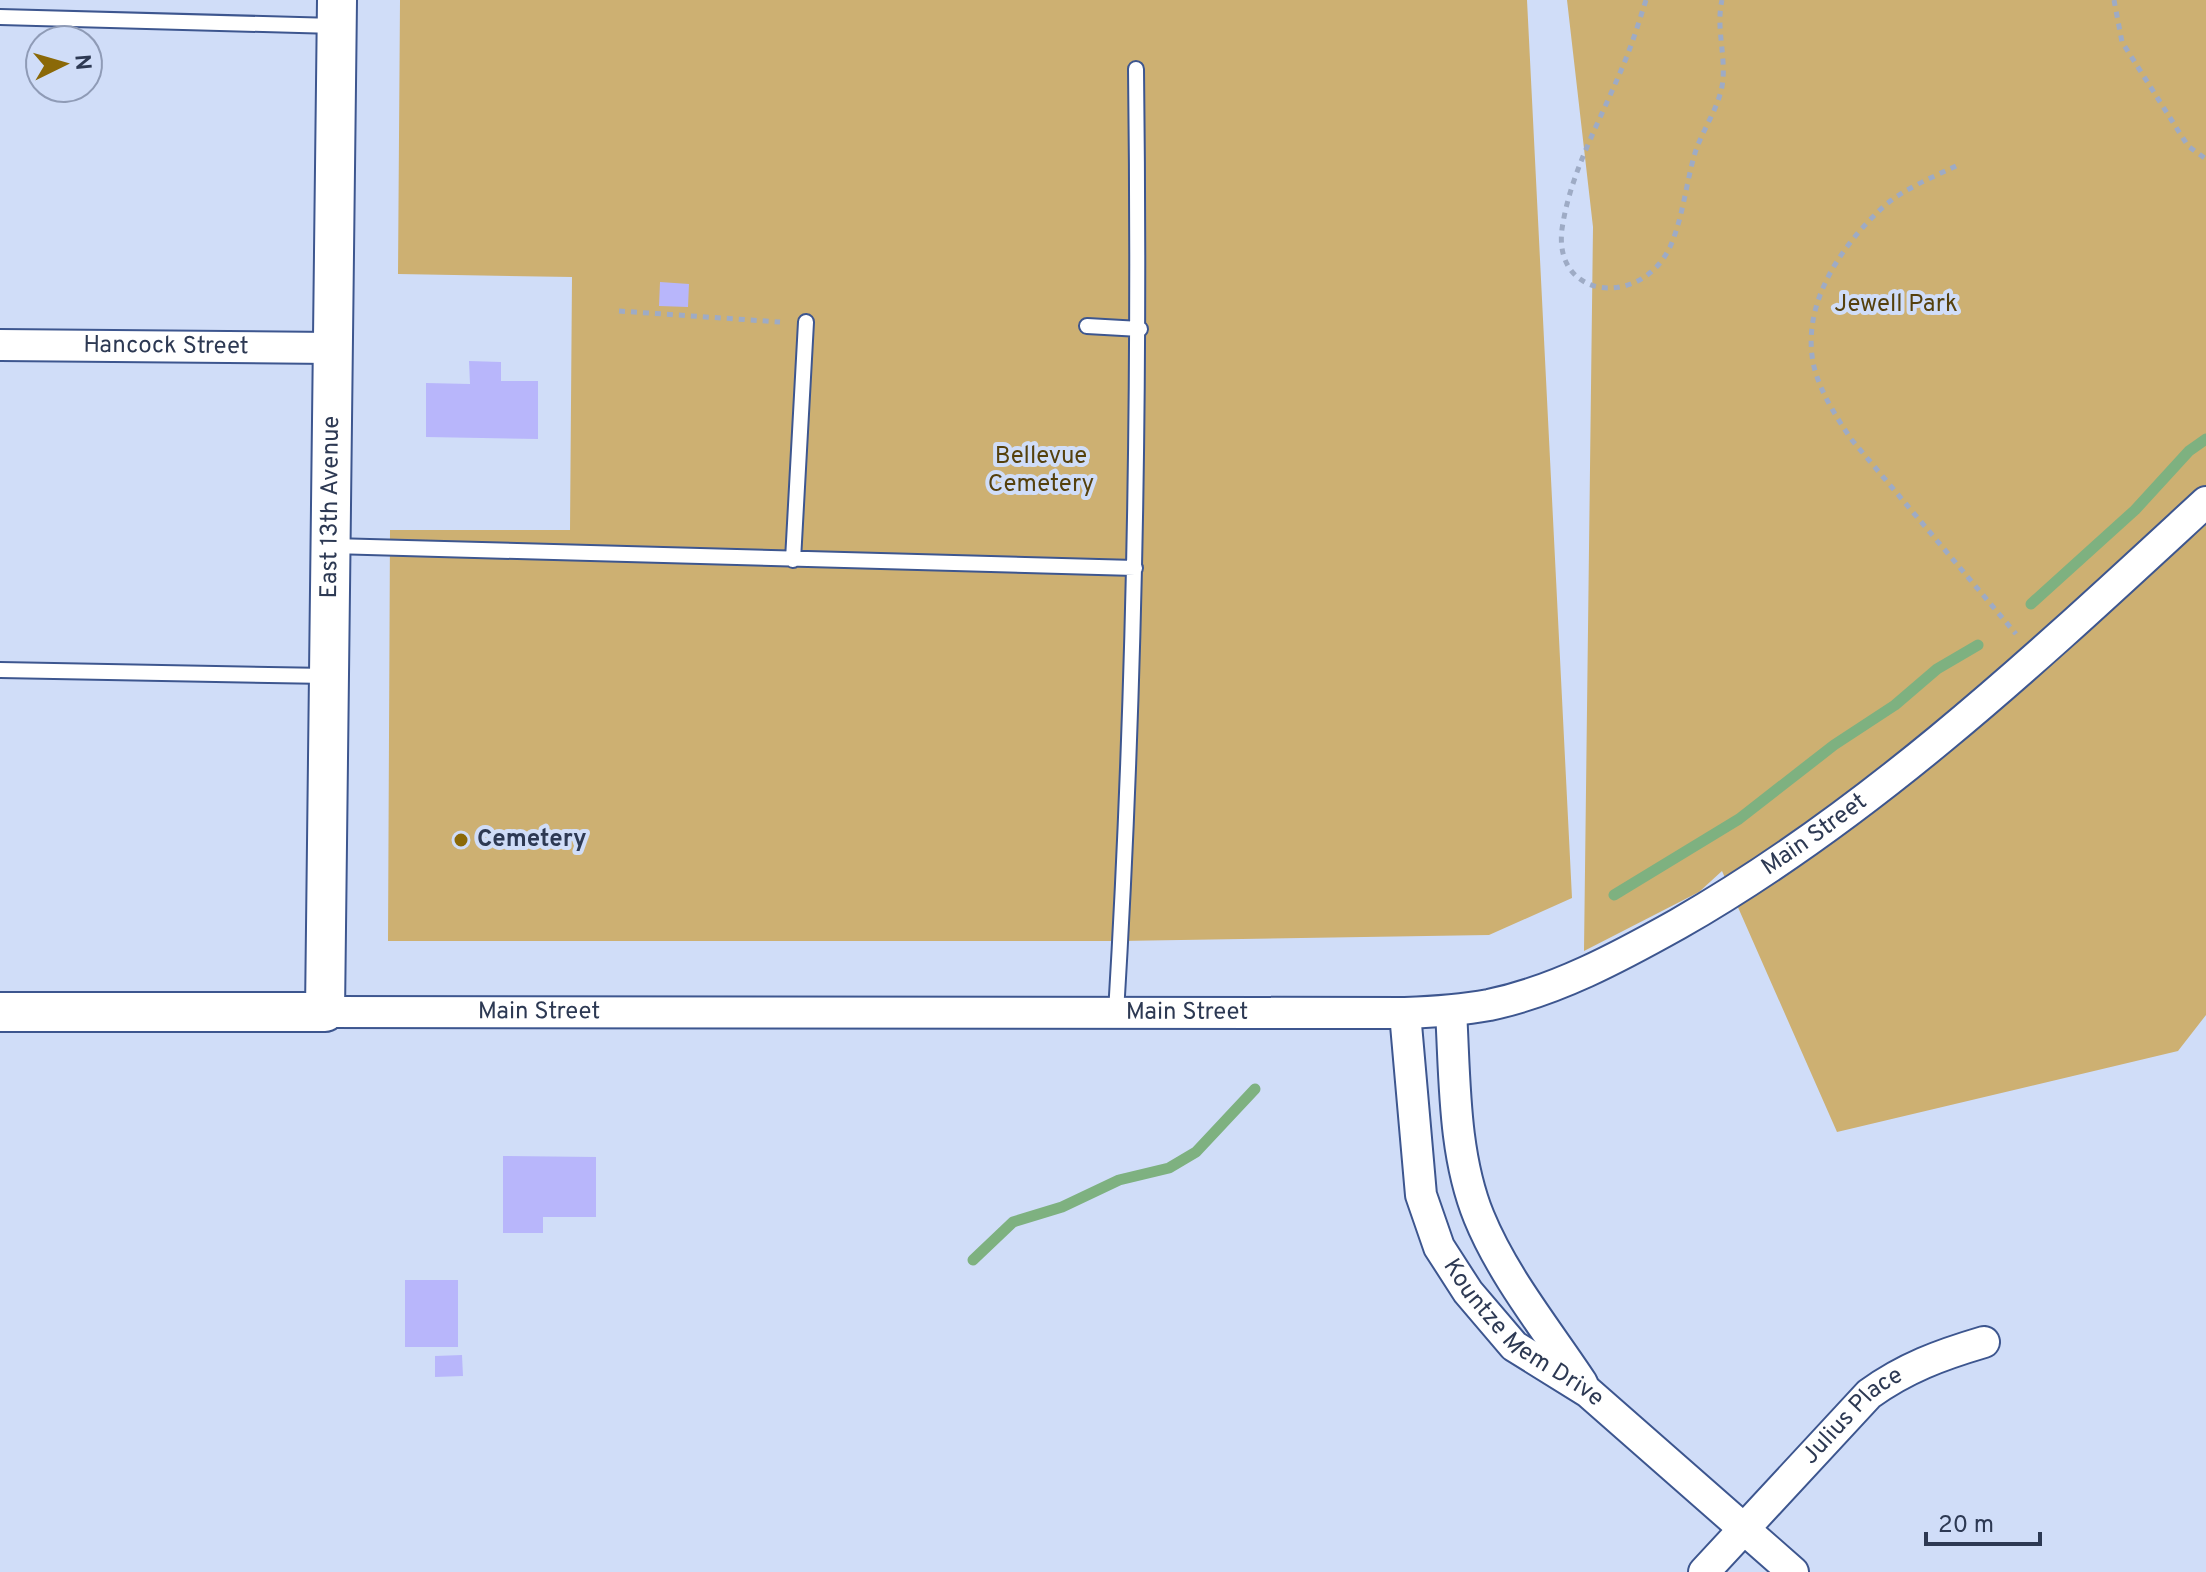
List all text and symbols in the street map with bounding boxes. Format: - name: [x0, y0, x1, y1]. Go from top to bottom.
- north arrow: [24, 24, 104, 104]
- text: N: [67, 53, 96, 72]
- park label: Jewell Park: [1834, 290, 1958, 320]
- street label: Hancock Street: [83, 331, 249, 362]
- street label: East 13th Avenue: [315, 416, 347, 599]
- park label: Bellevue Cemetery: [988, 442, 1094, 500]
- street label: Main Street: [1756, 787, 1873, 883]
- place label: Cemetery: [477, 825, 587, 855]
- marker: Cemetery: [452, 831, 470, 849]
- street label: Main Street: [478, 997, 600, 1027]
- street label: Main Street: [1126, 998, 1248, 1028]
- street label: Kountze Mem Drive: [1436, 1253, 1610, 1414]
- street label: Julius Place: [1796, 1361, 1908, 1471]
- scale bar: [1926, 1496, 2040, 1546]
- text: 20 m: [1938, 1511, 1994, 1541]

